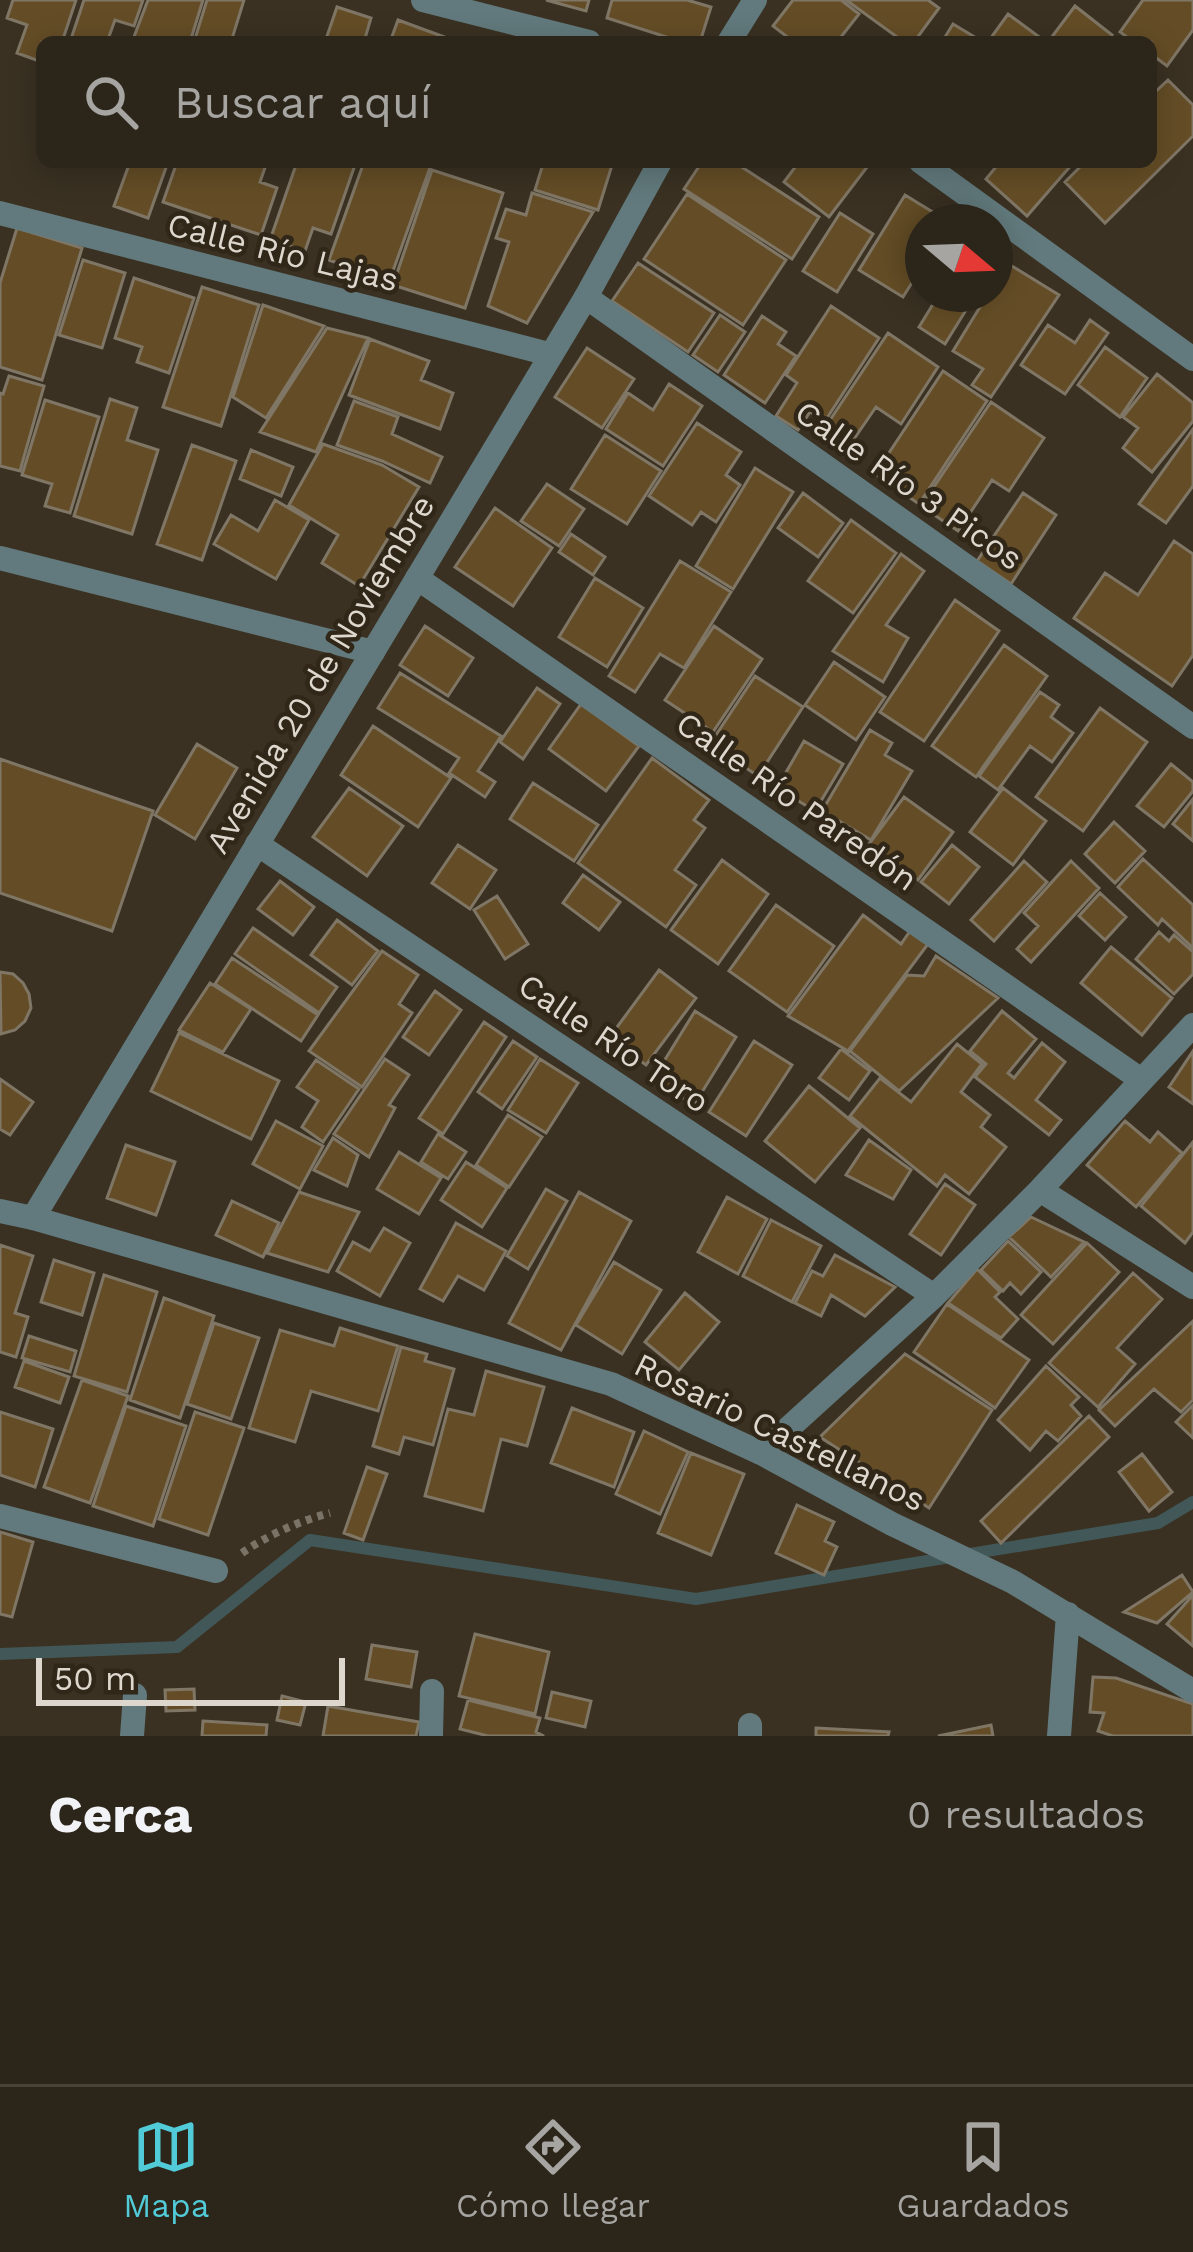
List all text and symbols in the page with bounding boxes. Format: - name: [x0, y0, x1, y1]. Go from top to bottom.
- search box: [36, 36, 1157, 168]
- icon: search: [78, 69, 144, 135]
- text: Buscar aquí: [174, 76, 432, 129]
- street label: Calle Río Lajas: [163, 204, 403, 300]
- north arrow: [905, 204, 1013, 312]
- street label: Calle Río 3 Picos: [788, 392, 1030, 578]
- street label: Avenida 20 de Noviembre: [197, 488, 443, 860]
- street label: Calle Río Paredón: [669, 703, 925, 899]
- street label: Calle Río Toro: [511, 965, 717, 1121]
- street label: Rosario Castellanos: [628, 1345, 932, 1519]
- scale bar: [36, 1652, 345, 1705]
- text: 50 m: [54, 1659, 136, 1698]
- text: Cerca: [48, 1785, 192, 1844]
- text: 0 resultados: [907, 1792, 1145, 1837]
- tab: Mapa: [123, 2114, 209, 2225]
- tab: Cómo llegar: [456, 2114, 650, 2225]
- tab: Guardados: [897, 2114, 1070, 2225]

